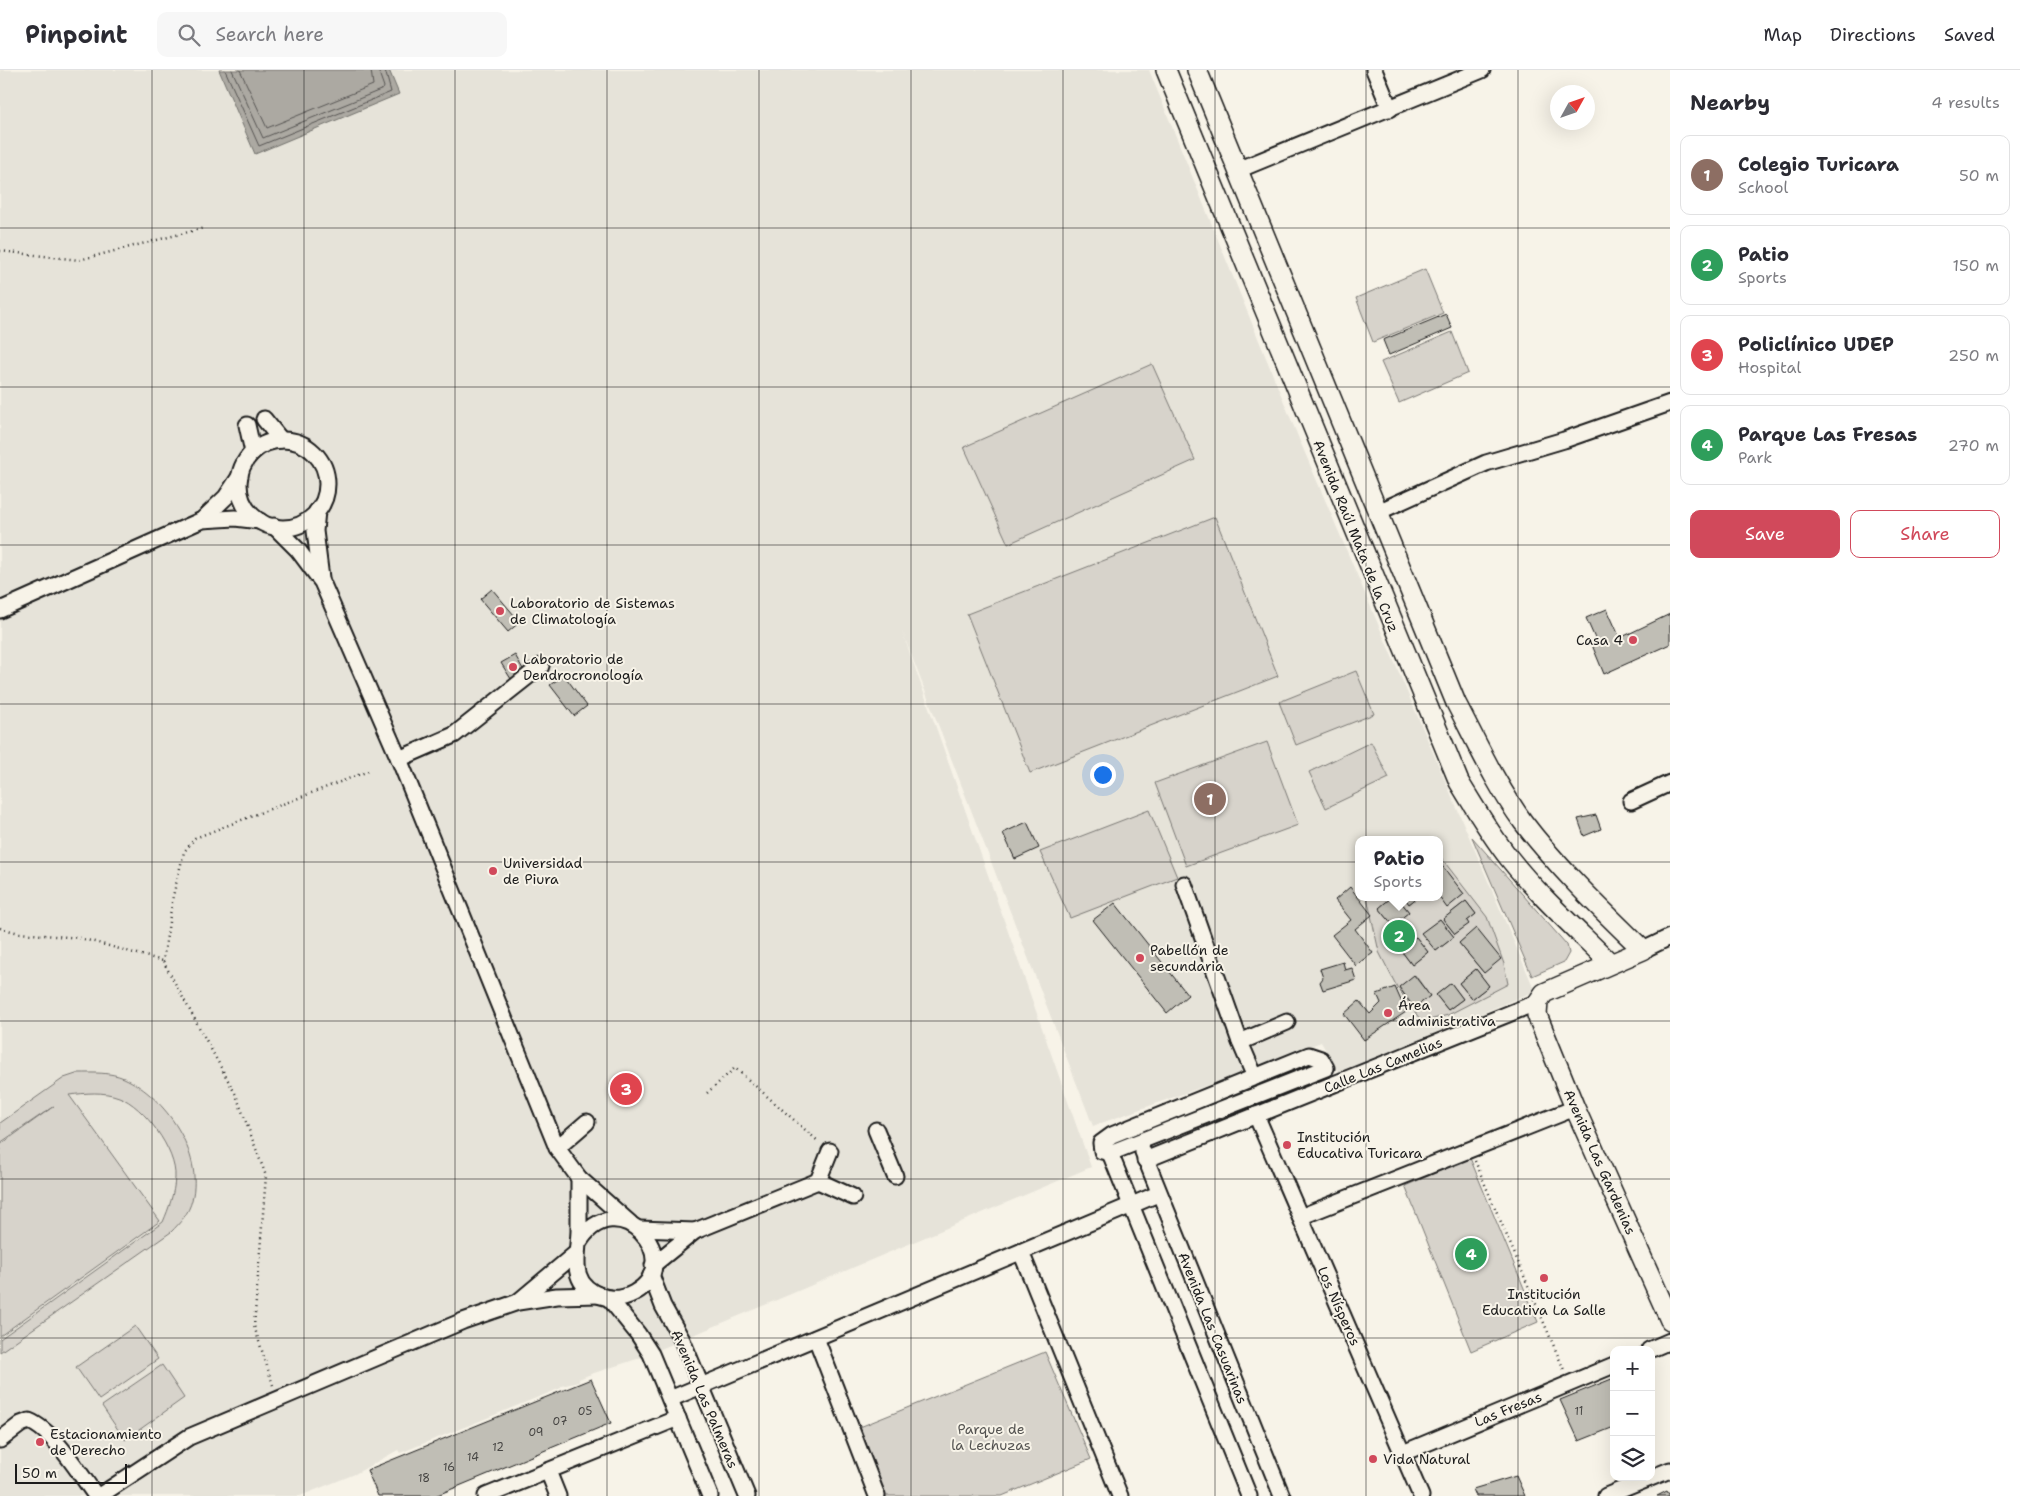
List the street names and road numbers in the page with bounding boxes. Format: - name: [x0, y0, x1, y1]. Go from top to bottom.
- street label: Avenida Raúl Mata de la Cruz: [1309, 437, 1403, 635]
- street label: Calle Las Camelias: [1321, 1033, 1445, 1097]
- street label: Avenida Las Gardenias: [1560, 1087, 1640, 1237]
- street label: Avenida Las Casuarinas: [1174, 1250, 1252, 1406]
- street label: Los Nísperos: [1313, 1263, 1365, 1349]
- street label: Avenida Las Palmeras: [668, 1327, 742, 1471]
- street label: Las Fresas: [1472, 1387, 1544, 1431]

